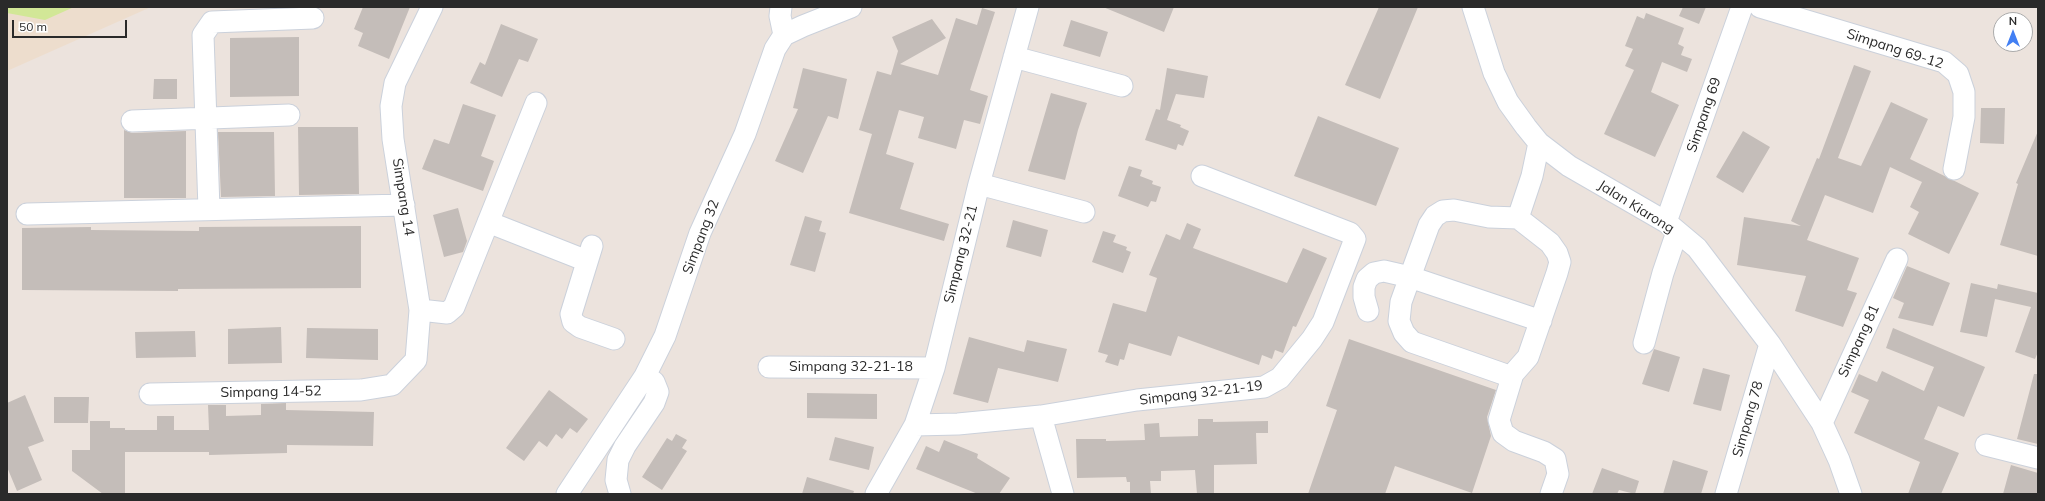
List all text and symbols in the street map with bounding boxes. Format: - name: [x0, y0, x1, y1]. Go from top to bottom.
- scale bar: [14, 12, 129, 38]
- north arrow: [1993, 12, 2033, 52]
- text: N: [2009, 14, 2017, 28]
- text: 50 m: [19, 19, 47, 34]
- street label: Simpang 69-12: [1844, 25, 1946, 73]
- street label: Simpang 69: [1683, 75, 1725, 155]
- street label: Simpang 14: [389, 157, 417, 237]
- street label: Jalan Kiarong: [1595, 177, 1677, 237]
- street label: Simpang 32: [679, 197, 723, 277]
- street label: Simpang 32-21: [941, 203, 981, 305]
- street label: Simpang 81: [1835, 302, 1883, 380]
- street label: Simpang 32-21-18: [789, 359, 913, 375]
- street label: Simpang 32-21-19: [1139, 377, 1263, 409]
- street label: Simpang 78: [1729, 379, 1767, 459]
- street label: Simpang 14-52: [220, 383, 322, 401]

